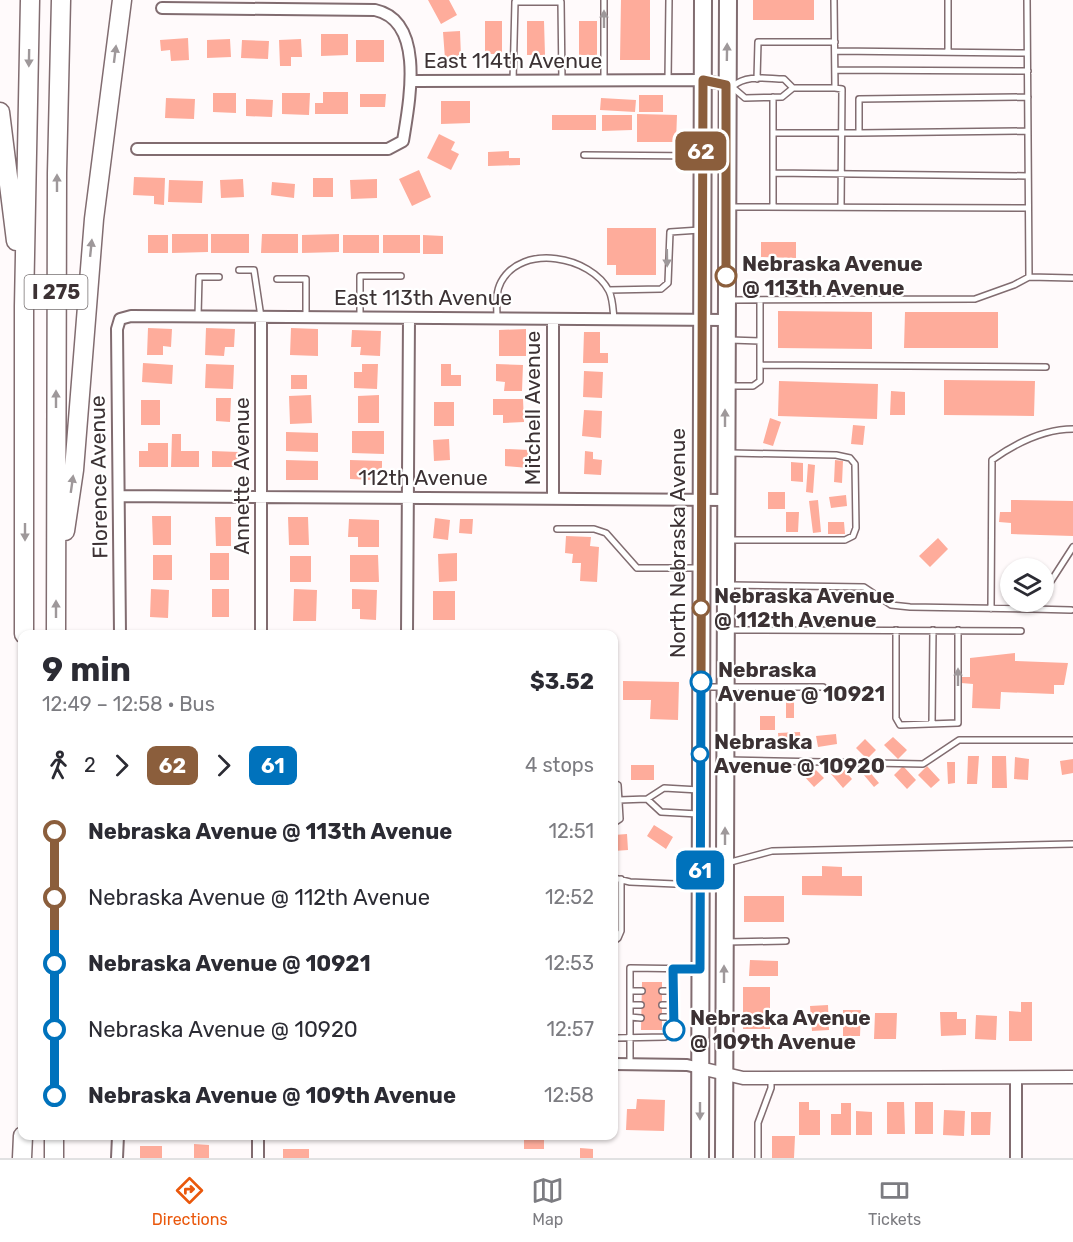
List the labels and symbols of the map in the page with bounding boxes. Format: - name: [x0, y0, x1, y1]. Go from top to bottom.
- one-way arrow: [599, 10, 609, 29]
- one-way arrow: [722, 42, 731, 61]
- one-way arrow: [111, 45, 120, 64]
- street label: East 114th Avenue: [424, 48, 602, 73]
- one-way arrow: [24, 49, 34, 68]
- line badge: 62: [674, 132, 728, 170]
- one-way arrow: [52, 173, 62, 192]
- one-way arrow: [86, 238, 96, 257]
- one-way arrow: [663, 248, 672, 267]
- place label: Nebraska Avenue @ 113th Avenue: [742, 251, 923, 300]
- marker: Nebraska Avenue @ 113th Avenue: [715, 265, 737, 287]
- road number: I 275: [25, 275, 88, 309]
- street label: East 113th Avenue: [334, 285, 512, 310]
- street label: Mitchell Avenue: [520, 331, 545, 485]
- one-way arrow: [51, 389, 61, 408]
- street label: Florence Avenue: [85, 395, 112, 559]
- street label: Annette Avenue: [229, 397, 254, 555]
- one-way arrow: [720, 409, 730, 428]
- street label: North Nebraska Avenue: [665, 428, 690, 658]
- street label: 112th Avenue: [358, 465, 488, 490]
- one-way arrow: [67, 474, 76, 493]
- one-way arrow: [20, 523, 30, 542]
- place label: Nebraska Avenue @ 112th Avenue: [714, 583, 895, 632]
- one-way arrow: [51, 599, 61, 618]
- marker: Nebraska Avenue @ 112th Avenue: [692, 599, 710, 617]
- place label: Nebraska Avenue @ 10921: [718, 657, 885, 706]
- one-way arrow: [953, 667, 963, 686]
- marker: Nebraska Avenue @ 10921: [690, 671, 712, 693]
- place label: Nebraska Avenue @ 10920: [714, 729, 885, 778]
- marker: Nebraska Avenue @ 10920: [691, 745, 709, 763]
- one-way arrow: [720, 827, 730, 846]
- line badge: 61: [673, 850, 727, 890]
- one-way arrow: [719, 964, 729, 983]
- place label: Nebraska Avenue @ 109th Avenue: [690, 1005, 871, 1054]
- marker: Nebraska Avenue @ 109th Avenue: [663, 1019, 685, 1041]
- one-way arrow: [695, 1101, 705, 1120]

